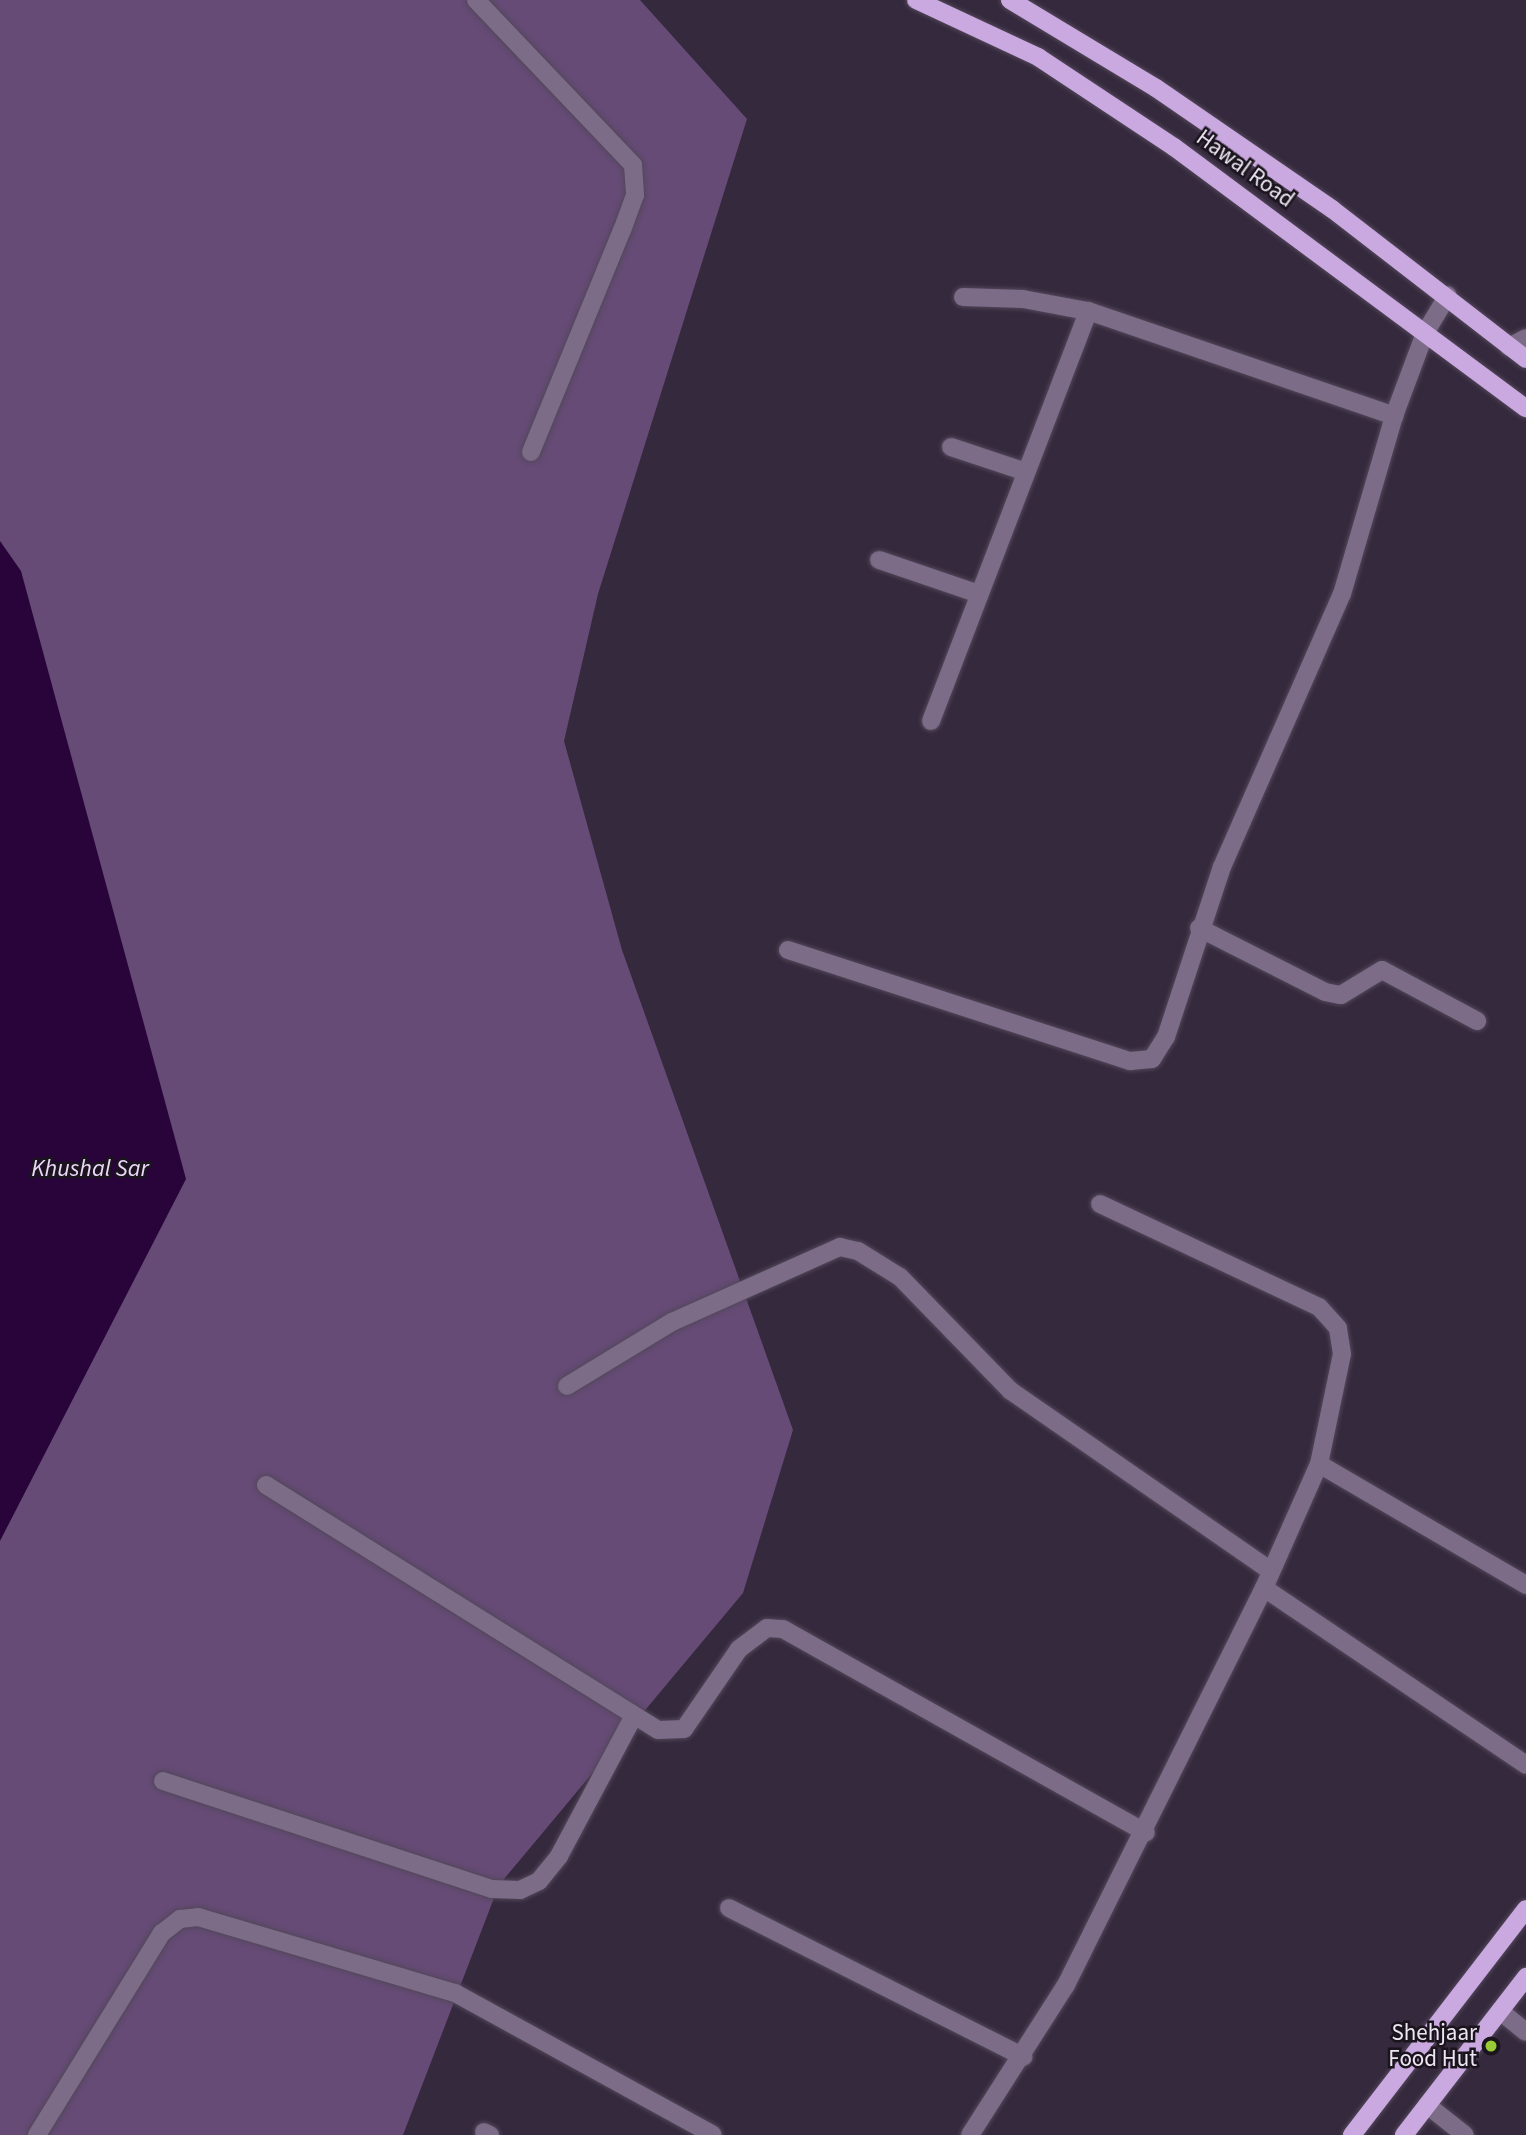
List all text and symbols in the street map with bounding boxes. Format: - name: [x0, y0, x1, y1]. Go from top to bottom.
- street label: Hawal Road: [1191, 124, 1299, 214]
- water label: Khushal Sar: [31, 1155, 149, 1183]
- place label: Shehjaar Food Hut: [1388, 2019, 1477, 2073]
- marker: Shehjaar Food Hut: [1483, 2038, 1499, 2054]

